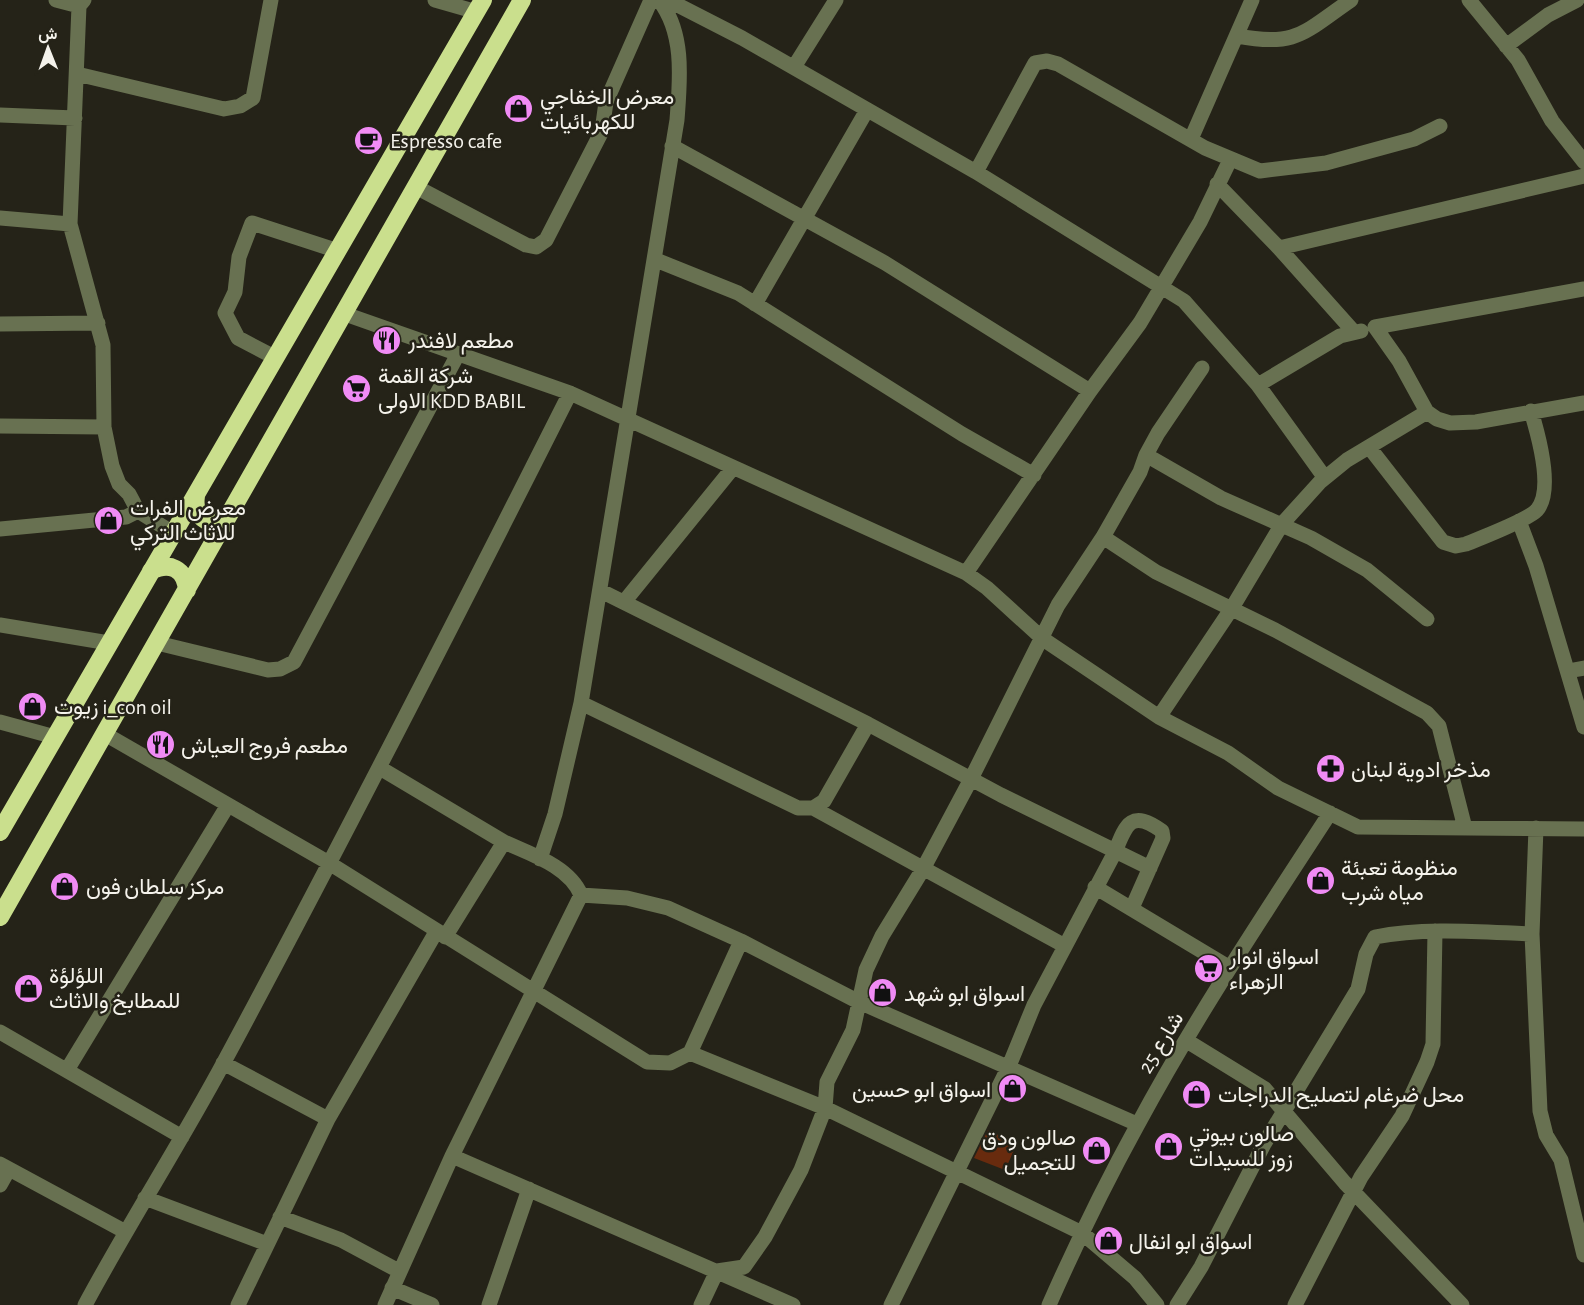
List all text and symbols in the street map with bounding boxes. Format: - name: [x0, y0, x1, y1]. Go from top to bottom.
- north arrow: [18, 18, 78, 78]
- text: ش: [38, 26, 58, 43]
- place label: معرض الخفاجي للكهربائيات: [540, 86, 674, 135]
- shop icon: معرض الخفاجي للكهربائيات: [503, 93, 535, 125]
- cafe icon: Espresso cafe: [353, 124, 385, 156]
- place label: Espresso cafe: [390, 130, 502, 152]
- restaurant icon: مطعم لافندر: [371, 324, 403, 356]
- place label: مطعم لافندر: [407, 330, 514, 355]
- place label: شركة القمة الاولى KDD BABIL: [378, 365, 526, 414]
- supermarket icon: شركة القمة الاولى KDD BABIL: [341, 372, 373, 404]
- place label: معرض الفرات للاثاث التركي: [130, 497, 246, 551]
- shop icon: معرض الفرات للاثاث التركي: [93, 504, 125, 536]
- shop icon: زيوت i_con oil: [17, 690, 49, 722]
- place label: زيوت i_con oil: [54, 696, 172, 720]
- restaurant icon: مطعم فروج العياش: [144, 729, 176, 761]
- place label: مطعم فروج العياش: [181, 735, 348, 760]
- pharmacy icon: مذخر ادوية لبنان: [1314, 753, 1346, 785]
- place label: مذخر ادوية لبنان: [1351, 759, 1491, 783]
- place label: منظومة تعبئة مياه شرب: [1341, 857, 1458, 906]
- shop icon: منظومة تعبئة مياه شرب: [1304, 864, 1336, 896]
- shop icon: مركز سلطان فون: [49, 870, 81, 902]
- place label: مركز سلطان فون: [86, 876, 224, 900]
- place label: اسواق انوار الزهراء: [1228, 946, 1319, 995]
- supermarket icon: اسواق انوار الزهراء: [1192, 953, 1224, 985]
- place label: اللؤلؤة للمطابخ والاثاث: [49, 965, 180, 1015]
- shop icon: اللؤلؤة للمطابخ والاثاث: [12, 972, 44, 1004]
- shop icon: اسواق ابو شهد: [867, 977, 899, 1009]
- place label: اسواق ابو شهد: [904, 983, 1025, 1007]
- street label: شارع 25: [1134, 1008, 1190, 1078]
- shop icon: اسواق ابو حسين: [996, 1073, 1028, 1105]
- shop icon: محل ضرغام لتصليح الدراجات: [1181, 1078, 1213, 1110]
- place label: اسواق ابو حسين: [852, 1079, 991, 1103]
- place label: محل ضرغام لتصليح الدراجات: [1218, 1084, 1464, 1109]
- place label: صالون بيوتي زوز للسيدات: [1189, 1123, 1294, 1172]
- place label: صالون ودق للتجميل: [982, 1127, 1076, 1175]
- shop icon: صالون بيوتي زوز للسيدات: [1152, 1130, 1184, 1162]
- shop icon: صالون ودق للتجميل: [1081, 1134, 1113, 1166]
- shop icon: اسواق ابو انفال: [1092, 1225, 1124, 1257]
- place label: اسواق ابو انفال: [1129, 1231, 1252, 1255]

